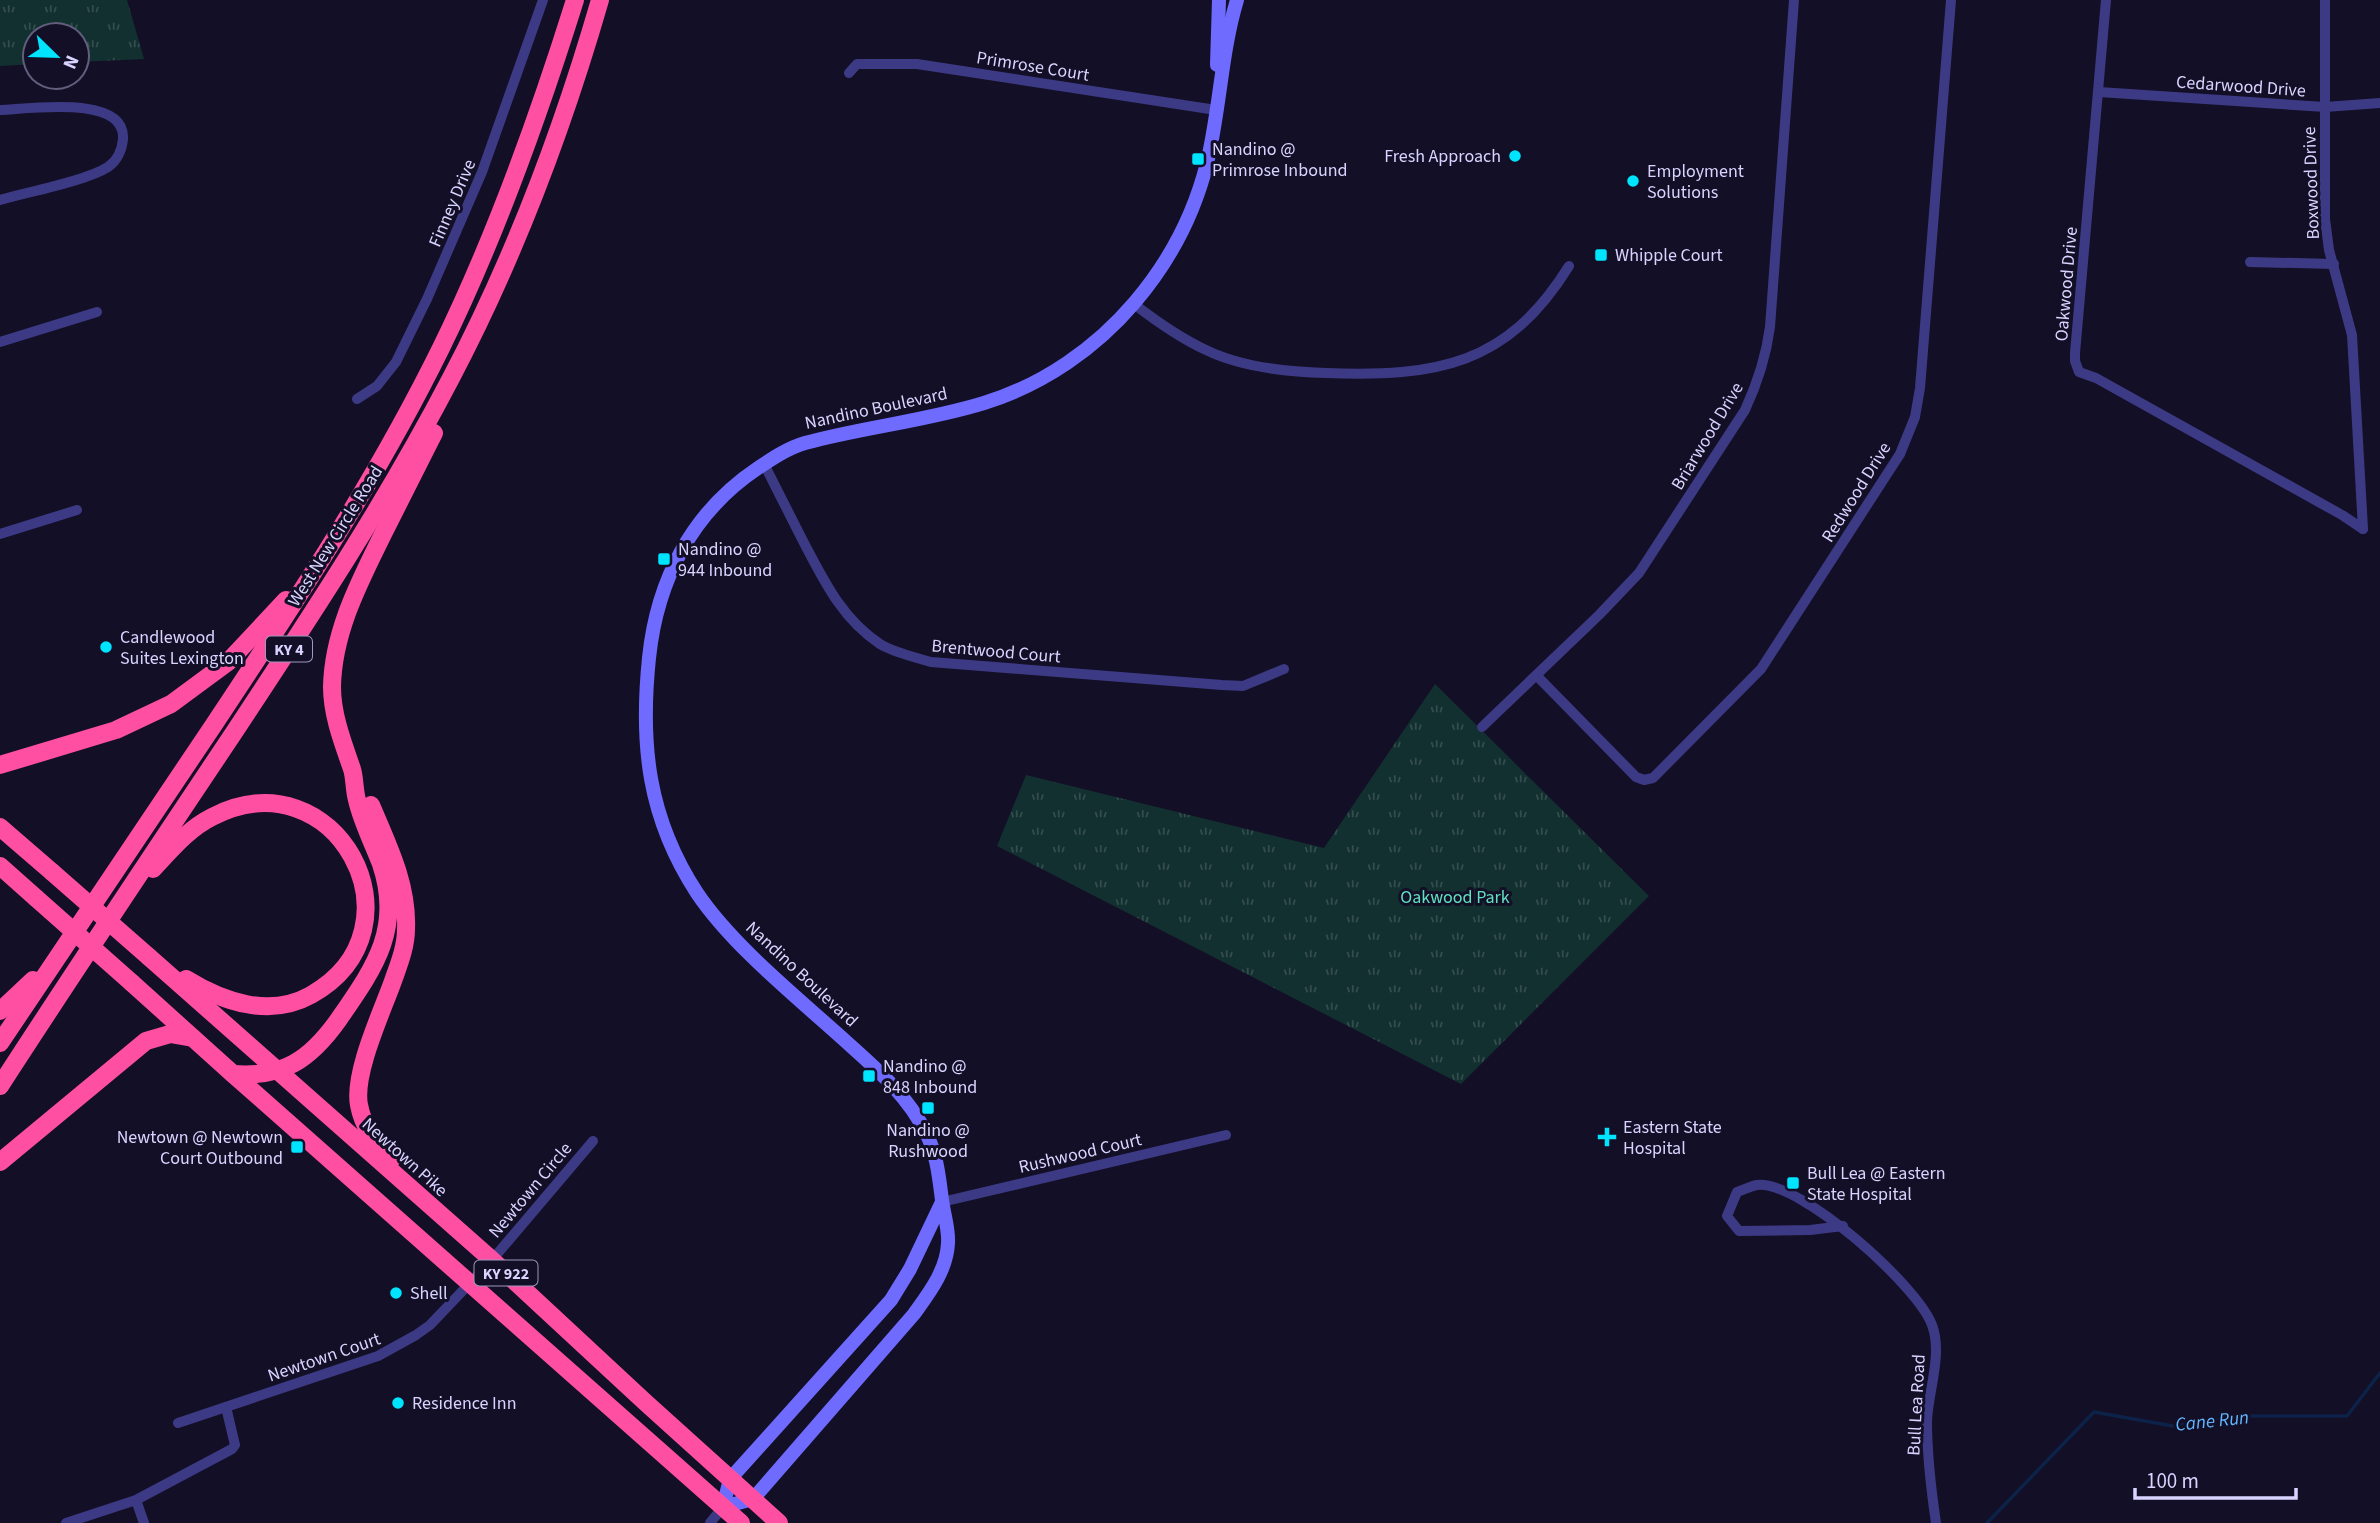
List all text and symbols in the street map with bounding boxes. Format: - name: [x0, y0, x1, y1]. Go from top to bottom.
- north arrow: [21, 21, 91, 91]
- street label: Primrose Court: [975, 45, 1091, 88]
- text: N: [55, 51, 85, 73]
- street label: Cedarwood Drive: [2175, 69, 2307, 104]
- street label: Boxwood Drive: [2297, 126, 2326, 240]
- place label: Nandino @ Primrose Inbound: [1212, 137, 1348, 183]
- place label: Fresh Approach: [1384, 144, 1501, 169]
- marker: Fresh Approach: [1507, 148, 1523, 164]
- marker: Nandino @ Primrose Inbound: [1190, 151, 1206, 167]
- street label: Finney Drive: [423, 155, 482, 251]
- place label: Employment Solutions: [1647, 159, 1744, 205]
- marker: Employment Solutions: [1625, 173, 1641, 189]
- street label: Oakwood Drive: [2049, 226, 2084, 342]
- place label: Whipple Court: [1615, 243, 1723, 268]
- marker: Whipple Court: [1593, 247, 1609, 263]
- street label: Briarwood Drive: [1665, 378, 1750, 495]
- street label: Nandino Boulevard: [803, 381, 950, 436]
- street label: Redwood Drive: [1816, 437, 1897, 547]
- street label: West New Circle Road: [282, 461, 389, 612]
- place label: Nandino @ 944 Inbound: [678, 537, 772, 583]
- marker: Nandino @ 944 Inbound: [656, 551, 672, 567]
- place label: Candlewood Suites Lexington: [120, 625, 244, 671]
- street label: Brentwood Court: [930, 633, 1062, 670]
- road number: KY 4: [266, 636, 312, 662]
- marker: Candlewood Suites Lexington: [98, 639, 114, 655]
- park label: Oakwood Park: [1400, 885, 1510, 910]
- street label: Nandino Boulevard: [740, 916, 863, 1033]
- place label: Nandino @ 848 Inbound: [883, 1054, 977, 1100]
- marker: Nandino @ 848 Inbound: [861, 1068, 877, 1084]
- marker: Nandino @ Rushwood: [920, 1100, 936, 1116]
- street label: Newtown Pike: [356, 1112, 453, 1203]
- place label: Eastern State Hospital: [1623, 1115, 1722, 1161]
- place label: Nandino @ Rushwood: [886, 1118, 970, 1164]
- place label: Newtown @ Newtown Court Outbound: [117, 1125, 283, 1171]
- street label: Rushwood Court: [1016, 1127, 1144, 1180]
- marker: Eastern State Hospital: [1597, 1127, 1617, 1147]
- street label: Newtown Circle: [483, 1137, 578, 1244]
- marker: Newtown @ Newtown Court Outbound: [289, 1139, 305, 1155]
- place label: Bull Lea @ Eastern State Hospital: [1807, 1161, 1946, 1207]
- marker: Bull Lea @ Eastern State Hospital: [1785, 1175, 1801, 1191]
- road number: KY 922: [475, 1260, 538, 1286]
- place label: Shell: [410, 1281, 448, 1306]
- marker: Shell: [388, 1285, 404, 1301]
- street label: Newtown Court: [264, 1326, 384, 1388]
- street label: Bull Lea Road: [1901, 1354, 1932, 1456]
- place label: Residence Inn: [412, 1391, 517, 1416]
- marker: Residence Inn: [390, 1395, 406, 1411]
- water label: Cane Run: [2174, 1404, 2250, 1439]
- scale bar: [2135, 1456, 2296, 1500]
- text: 100 m: [2146, 1466, 2199, 1496]

